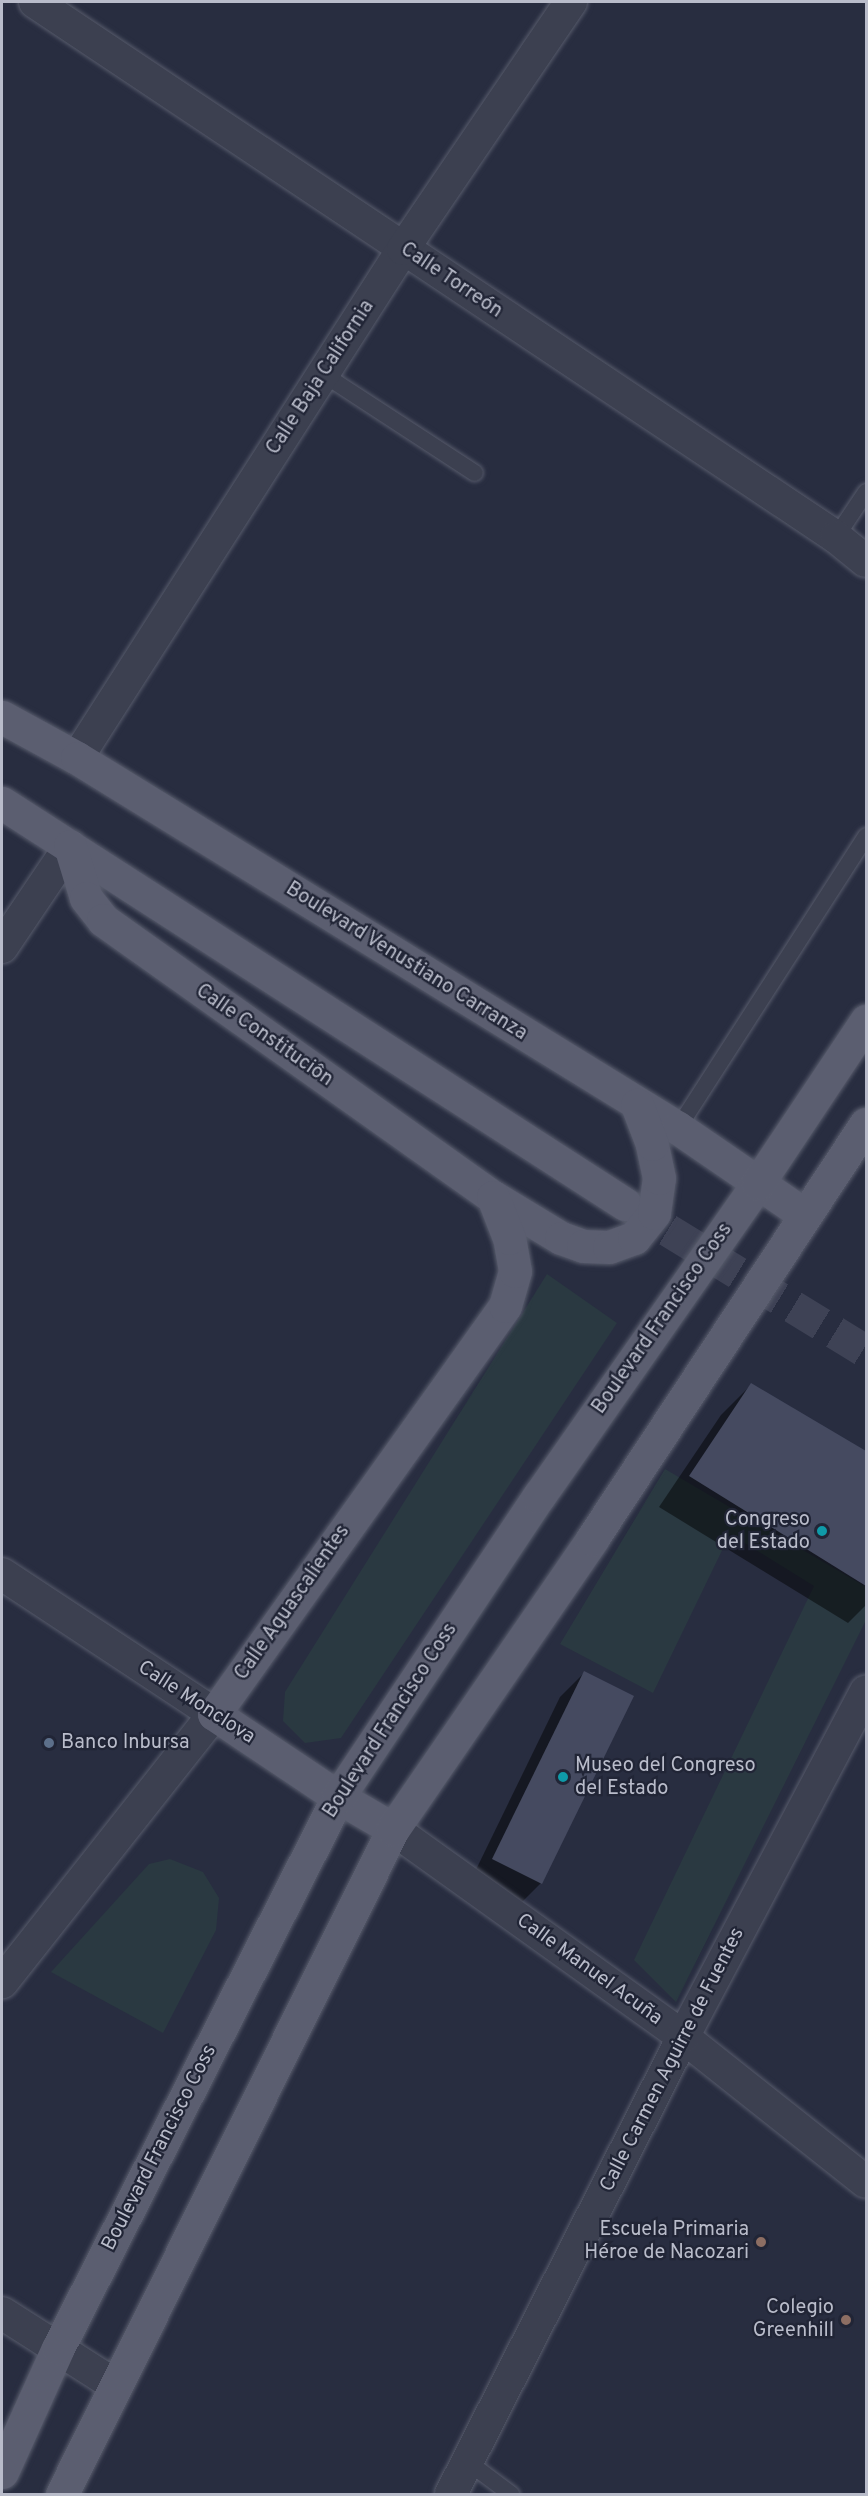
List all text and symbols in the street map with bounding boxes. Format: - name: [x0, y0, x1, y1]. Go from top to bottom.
- street label: Calle Torreón: [395, 238, 507, 324]
- street label: Calle Baja California: [262, 296, 380, 460]
- street label: Boulevard Venustiano Carranza: [281, 877, 531, 1047]
- street label: Calle Constituciôn: [191, 980, 337, 1092]
- street label: Boulevard Francisco Coss: [588, 1219, 738, 1419]
- place label: Congreso del Estado: [717, 1508, 810, 1555]
- street label: Calle Aguascalientes: [230, 1520, 356, 1686]
- marker: Congreso del Estado: [815, 1524, 829, 1538]
- street label: Boulevard Francisco Coss: [319, 1619, 463, 1823]
- street label: Calle Monclova: [133, 1656, 259, 1750]
- place label: Banco Inbursa: [61, 1731, 189, 1755]
- marker: Banco Inbursa: [42, 1736, 56, 1750]
- place label: Museo del Congreso del Estado: [575, 1754, 756, 1801]
- marker: Museo del Congreso del Estado: [556, 1770, 570, 1784]
- street label: Calle Manuel Acuña: [511, 1909, 667, 2031]
- street label: Calle Carmen Aguirre de Fuentes: [596, 1924, 750, 2196]
- street label: Boulevard Francisco Coss: [98, 2041, 222, 2255]
- place label: Escuela Primaria Héroe de Nacozari: [584, 2218, 749, 2265]
- marker: Escuela Primaria Héroe de Nacozari: [754, 2235, 768, 2249]
- place label: Colegio Greenhill: [753, 2296, 834, 2343]
- marker: Colegio Greenhill: [839, 2313, 853, 2327]

